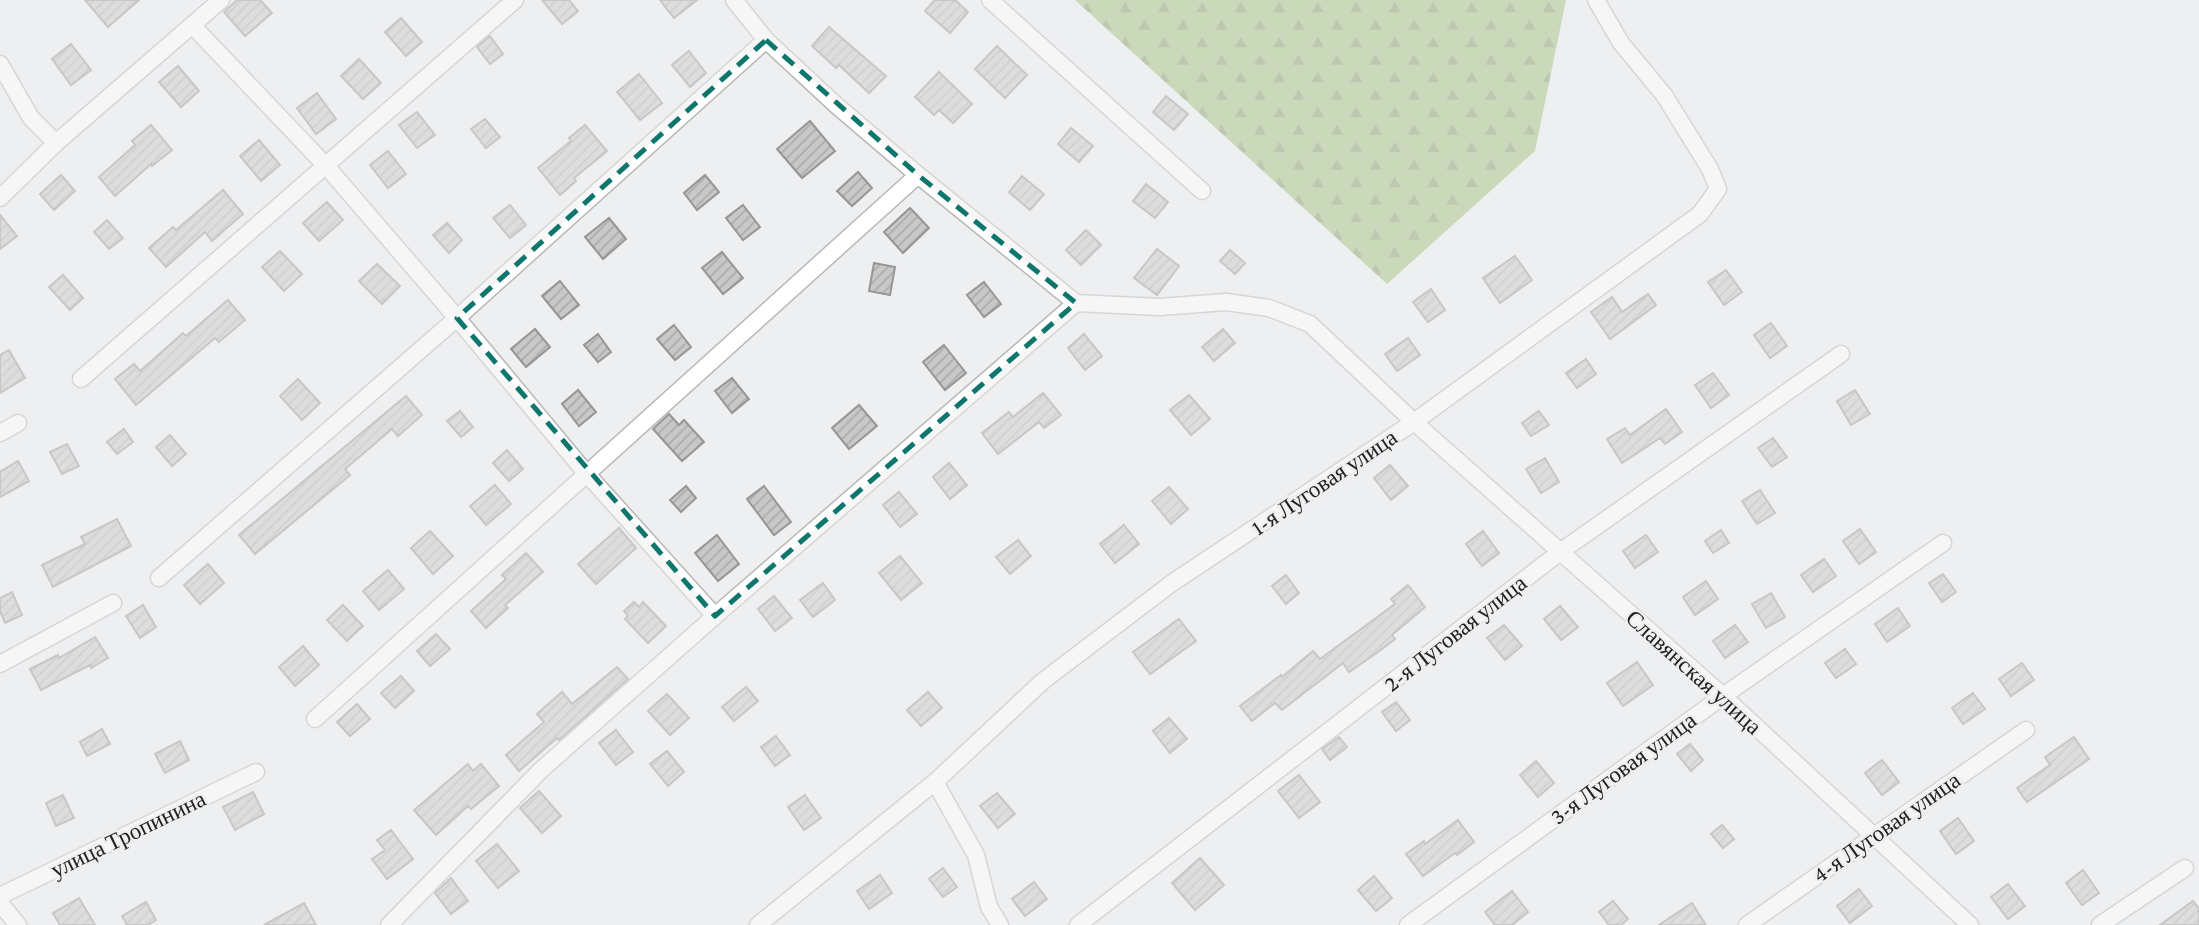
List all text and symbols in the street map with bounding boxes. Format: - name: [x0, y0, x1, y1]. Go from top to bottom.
- street label: 1-я Луговая улица: [1246, 424, 1402, 540]
- street label: 2-я Луговая улица: [1379, 569, 1531, 697]
- street label: Славянская улица: [1621, 604, 1767, 740]
- street label: 3-я Луговая улица: [1545, 706, 1701, 830]
- street label: 4-я Луговая улица: [1807, 766, 1965, 888]
- street label: улица Тропинина: [46, 785, 210, 883]

